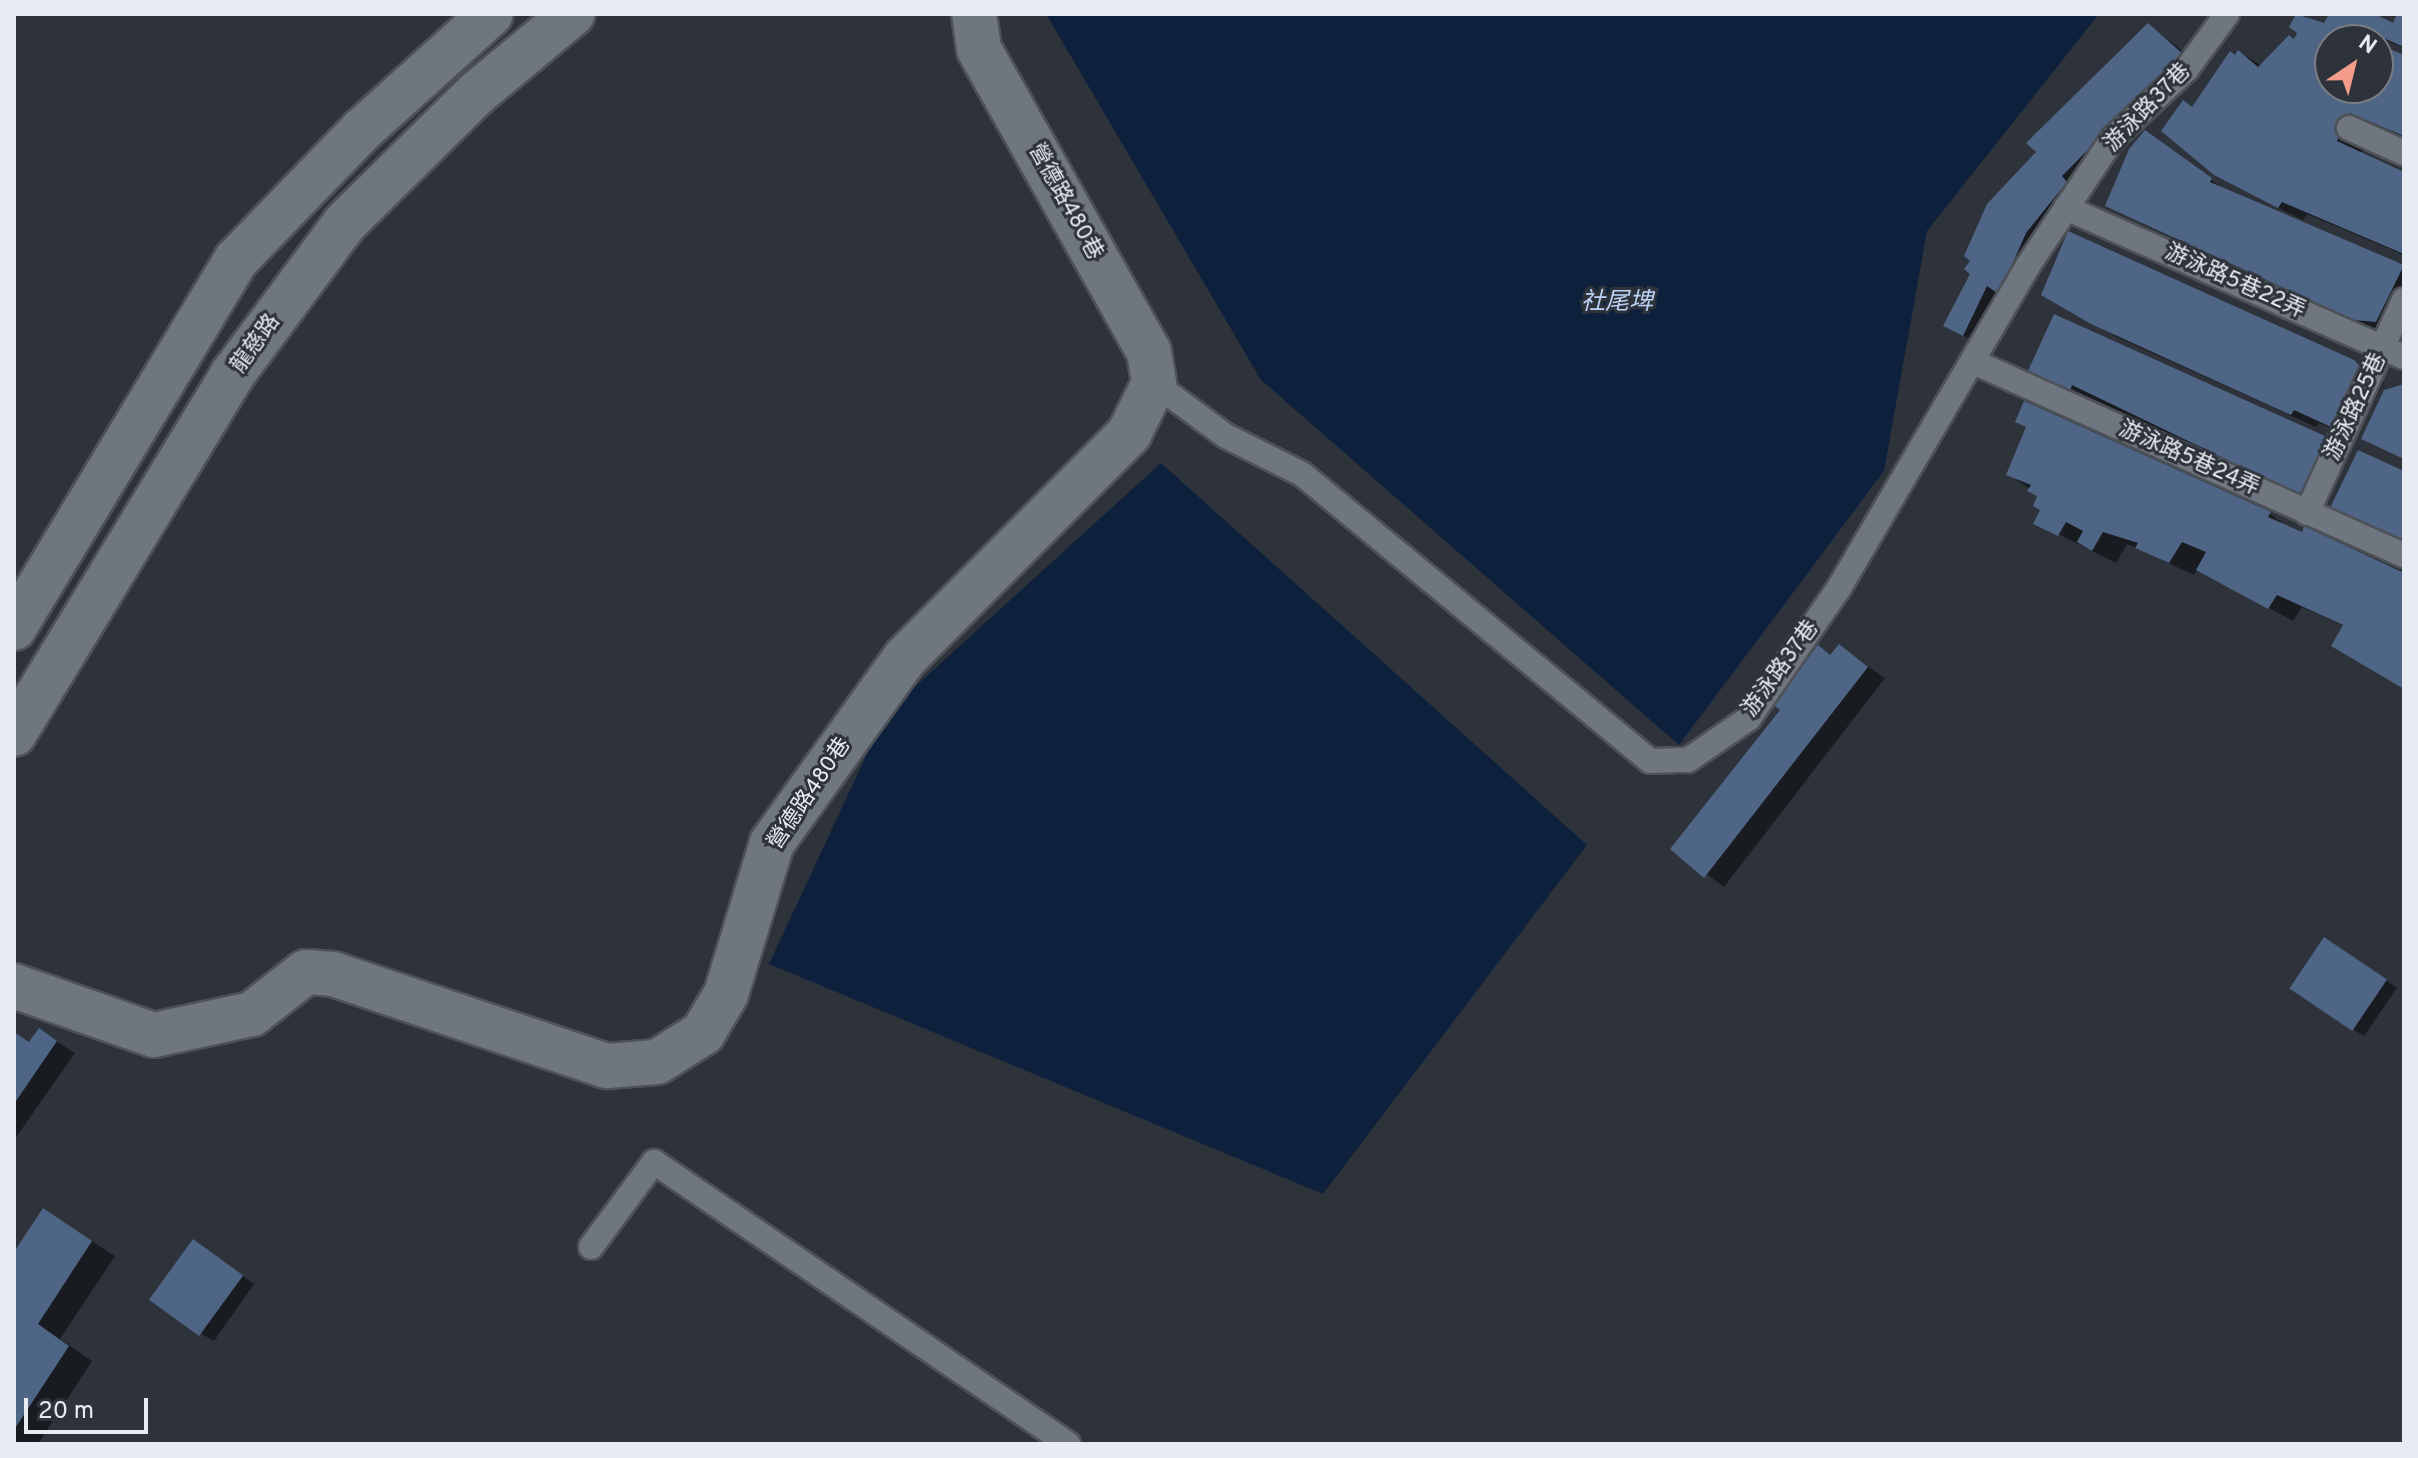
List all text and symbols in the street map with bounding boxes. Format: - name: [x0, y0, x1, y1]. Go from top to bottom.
- north arrow: [2314, 24, 2394, 104]
- text: N: [2353, 30, 2381, 61]
- street label: 游泳路37巷: [2099, 58, 2197, 158]
- street label: 營德路480巷: [1022, 139, 1108, 265]
- street label: 游泳路5巷22弄: [2161, 239, 2309, 325]
- water label: 社尾埤: [1581, 290, 1653, 318]
- street label: 龍慈路: [226, 310, 286, 378]
- street label: 游泳路25巷: [2320, 349, 2392, 465]
- street label: 游泳路5巷24弄: [2115, 416, 2263, 502]
- street label: 游泳路37巷: [1737, 616, 1825, 722]
- street label: 營德路480巷: [763, 733, 857, 855]
- scale bar: [28, 1382, 152, 1432]
- text: 20 m: [38, 1397, 94, 1427]

